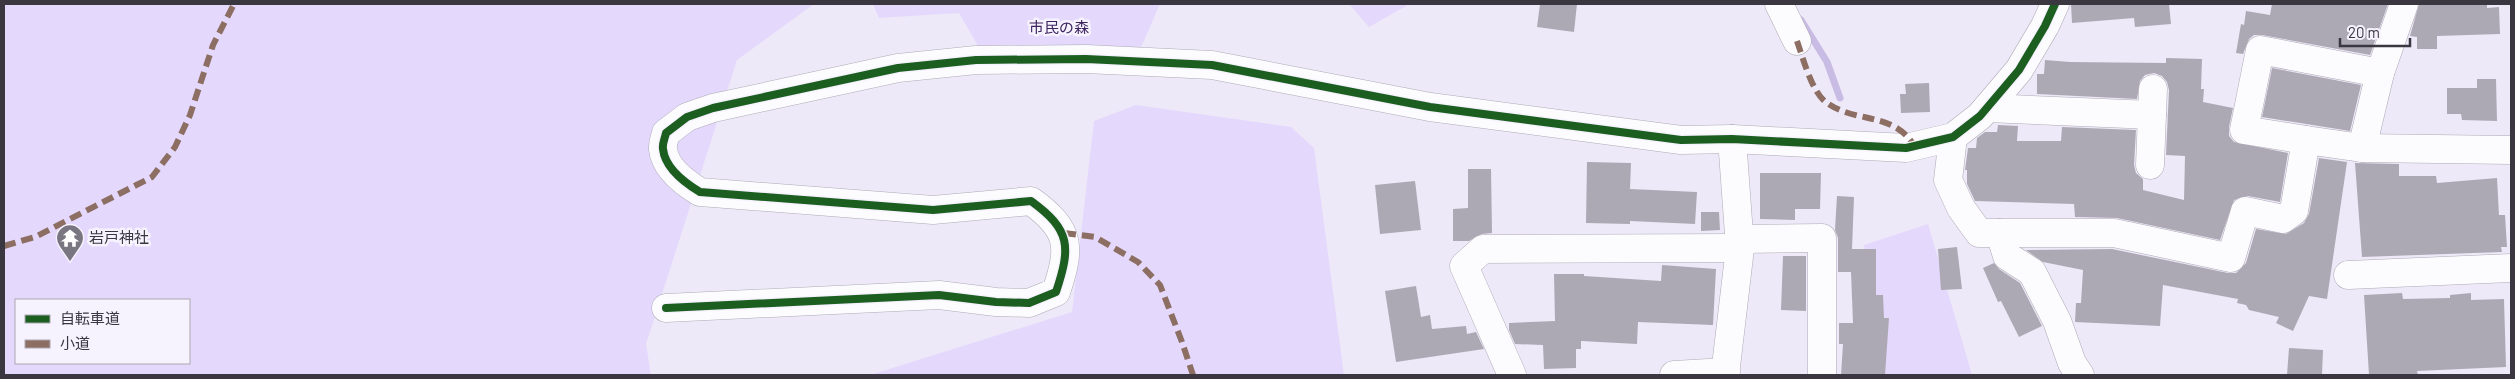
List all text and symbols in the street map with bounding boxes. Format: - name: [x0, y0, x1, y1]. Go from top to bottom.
- scale bar: [2340, 15, 2410, 47]
- park label: 市民の森: [1029, 18, 1089, 36]
- text: 20 m: [2348, 23, 2380, 41]
- temple icon: 岩戸神社: [55, 223, 85, 262]
- place label: 岩戸神社: [89, 228, 149, 246]
- legend: [15, 299, 190, 364]
- text: 自転車道: [60, 309, 120, 327]
- text: 小道: [60, 334, 90, 352]

